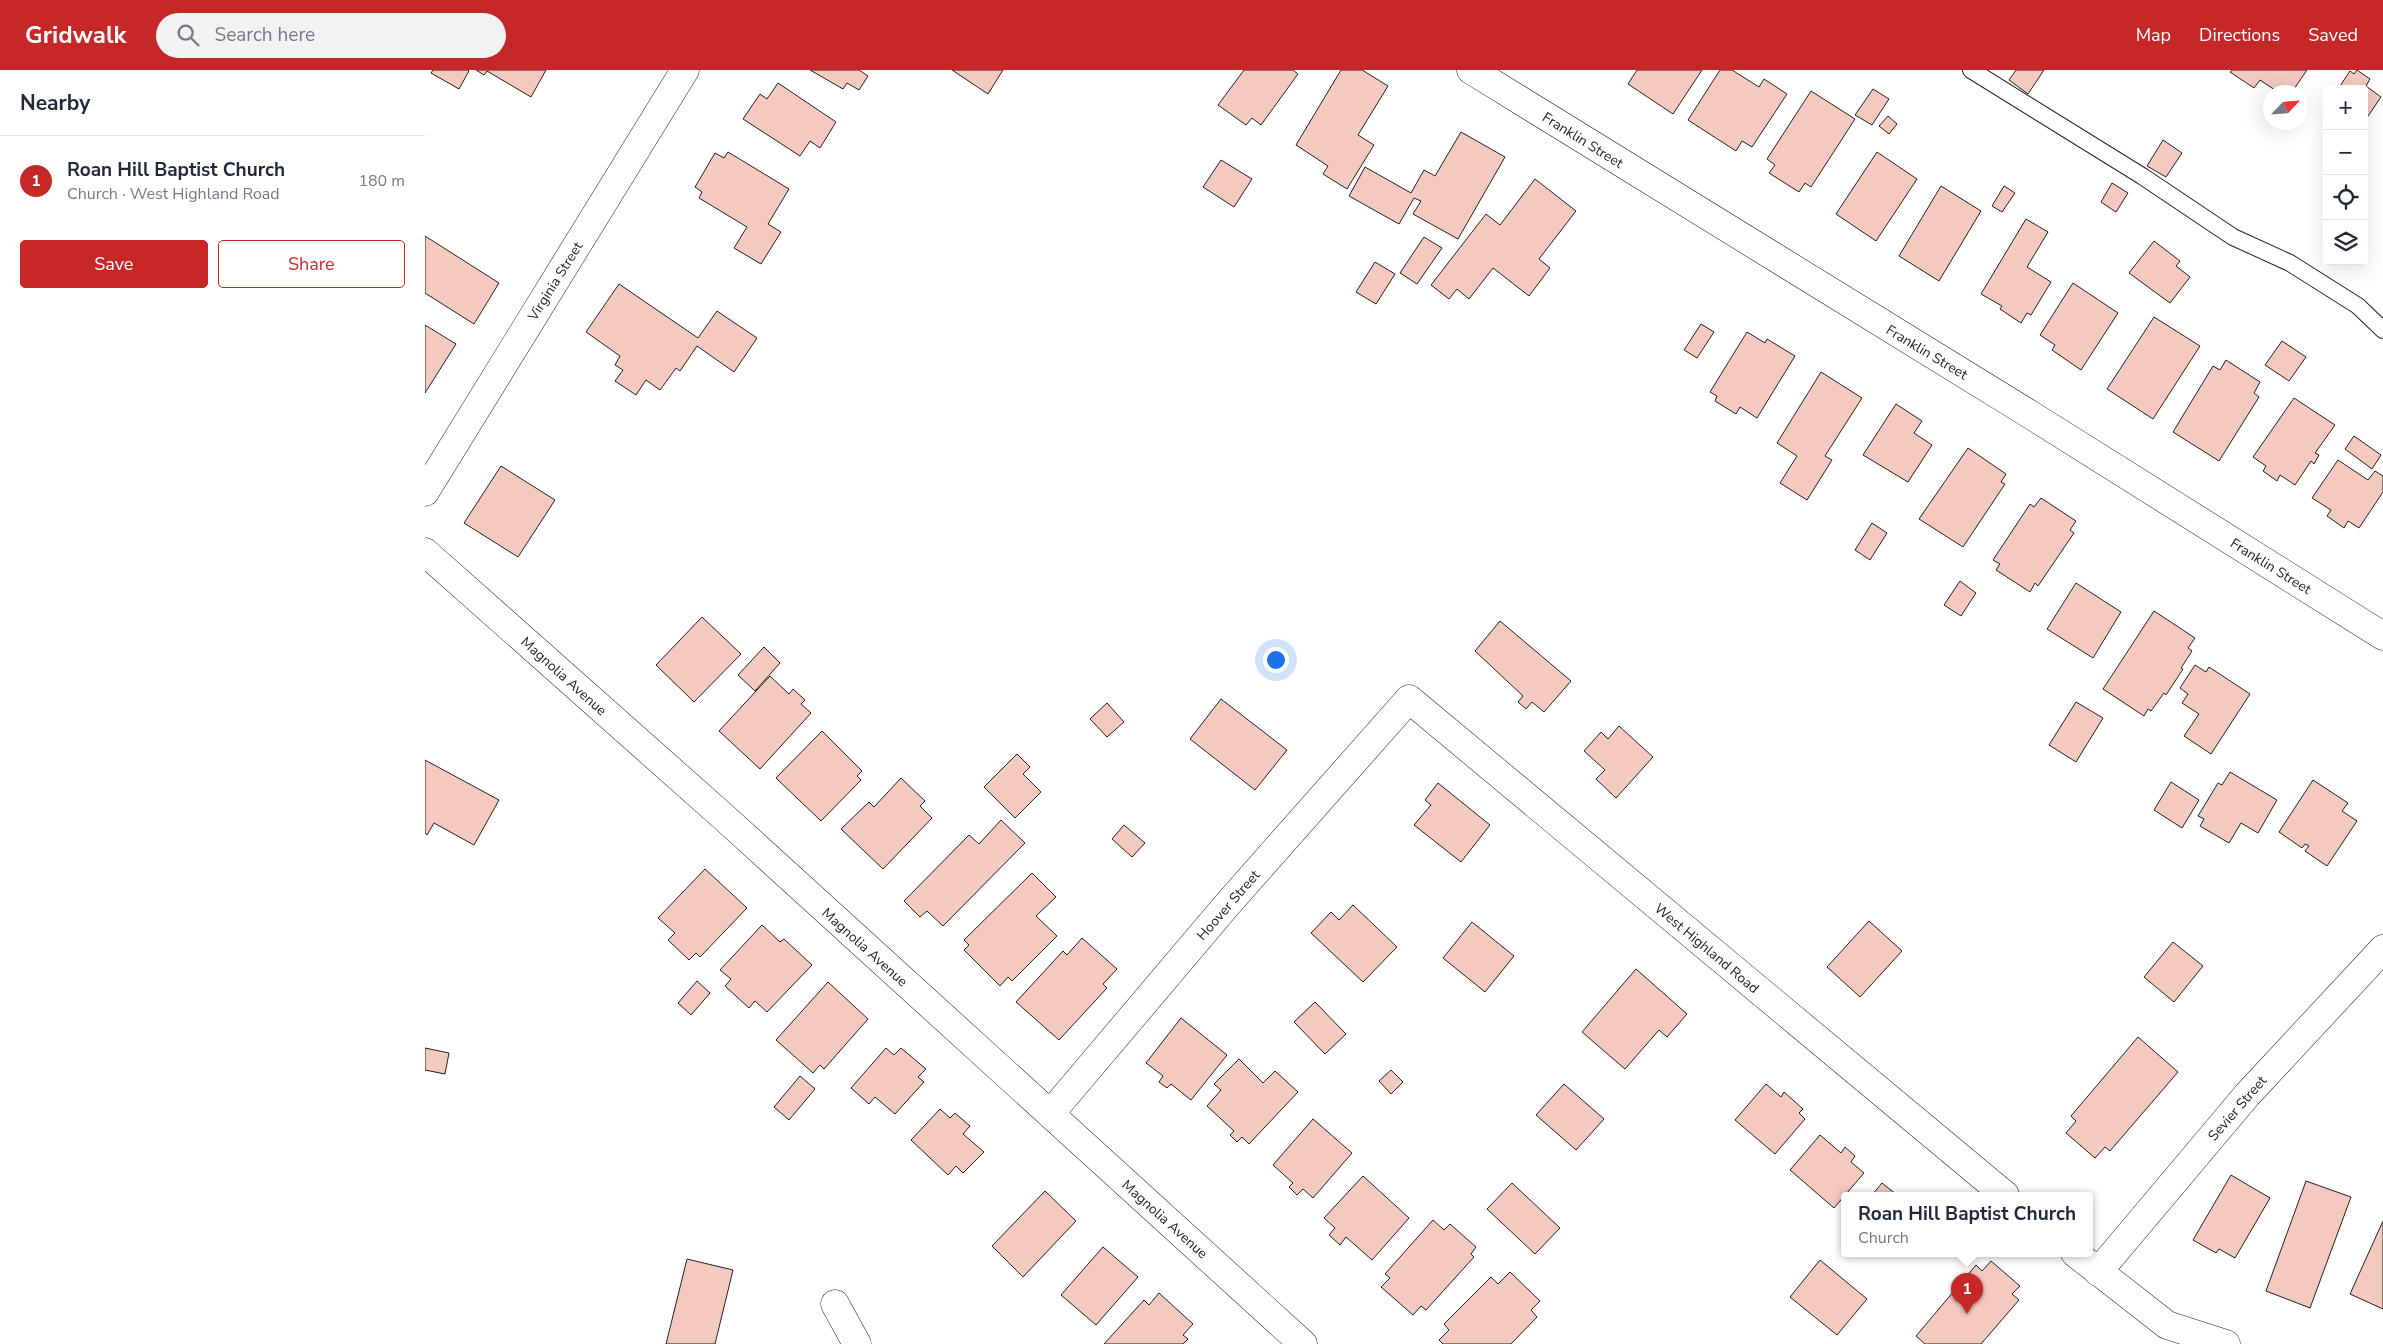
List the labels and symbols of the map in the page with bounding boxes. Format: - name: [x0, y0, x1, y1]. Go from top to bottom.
- north arrow: [2263, 85, 2308, 130]
- street label: Franklin Street: [1539, 108, 1627, 173]
- street label: Virginia Street: [523, 238, 587, 325]
- street label: Franklin Street: [1882, 321, 1971, 384]
- street label: Franklin Street: [2227, 534, 2315, 599]
- street label: Magnolia Avenue: [517, 633, 611, 720]
- your location: [1263, 647, 1289, 673]
- street label: Hoover Street: [1193, 866, 1264, 945]
- street label: West Highland Road: [1650, 899, 1763, 998]
- street label: Magnolia Avenue: [818, 904, 912, 991]
- street label: Sevier Street: [2204, 1072, 2271, 1145]
- street label: Magnolia Avenue: [1118, 1176, 1212, 1263]
- pin: 1: [1951, 1273, 1983, 1314]

